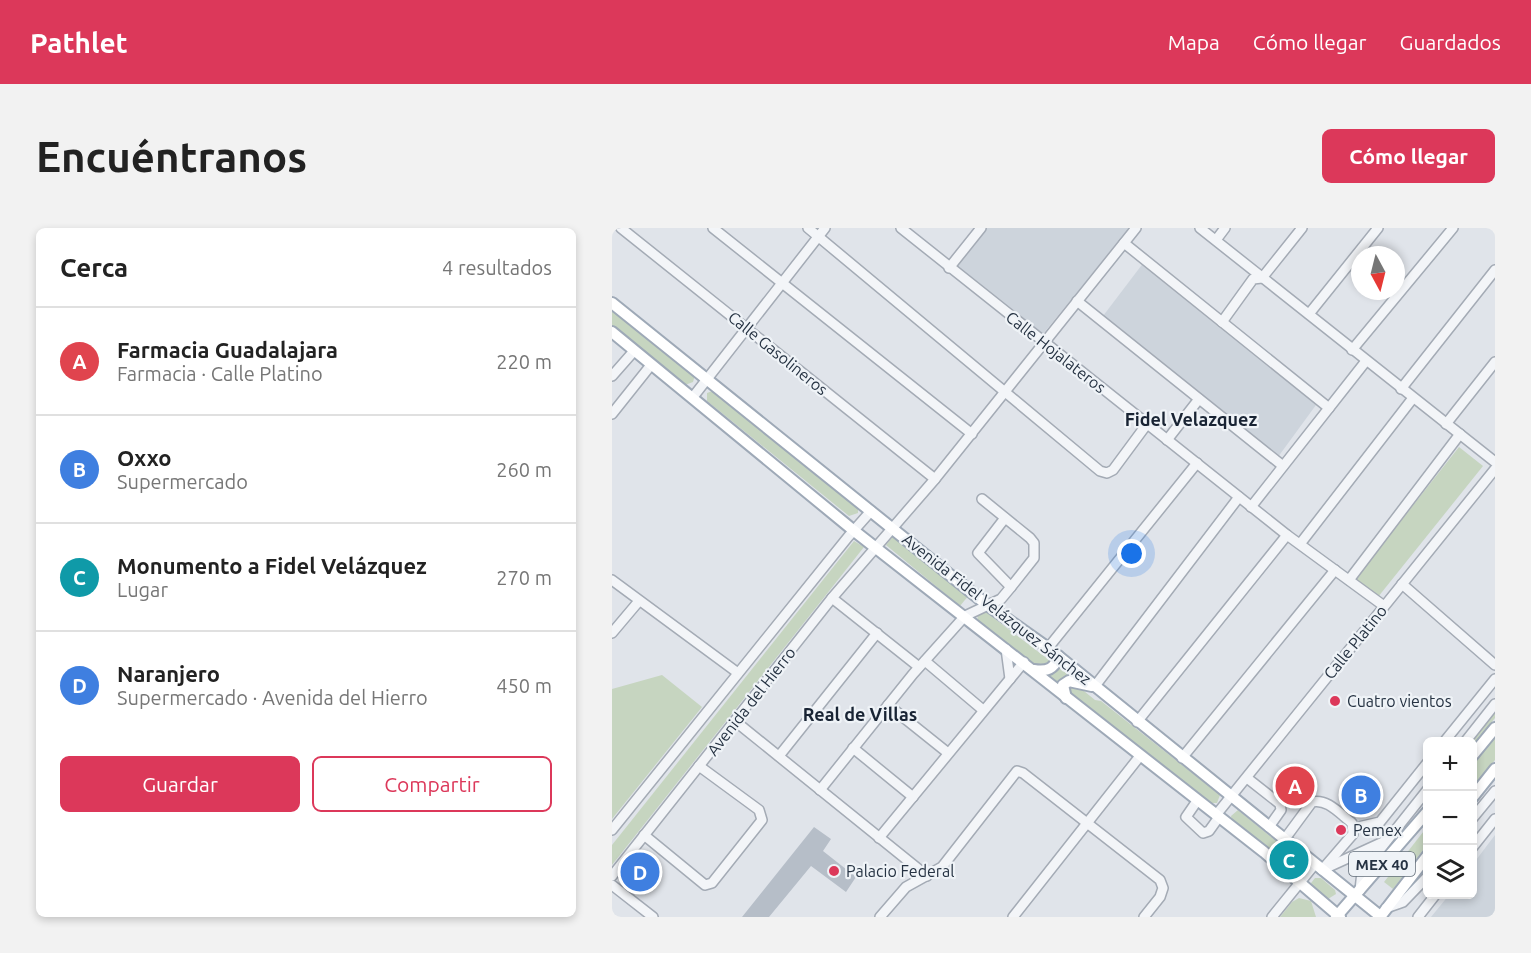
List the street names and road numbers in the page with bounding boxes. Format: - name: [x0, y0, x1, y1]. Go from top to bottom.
- street label: Calle Gasolineros: [725, 307, 831, 399]
- street label: Calle Hojalateros: [1003, 308, 1109, 397]
- street label: Avenida Fidel Velázquez Sánchez: [899, 530, 1095, 688]
- street label: Calle Platino: [1320, 602, 1390, 682]
- street label: Avenida del Hierro: [703, 643, 799, 759]
- road number: MEX 40: [1349, 852, 1415, 876]

